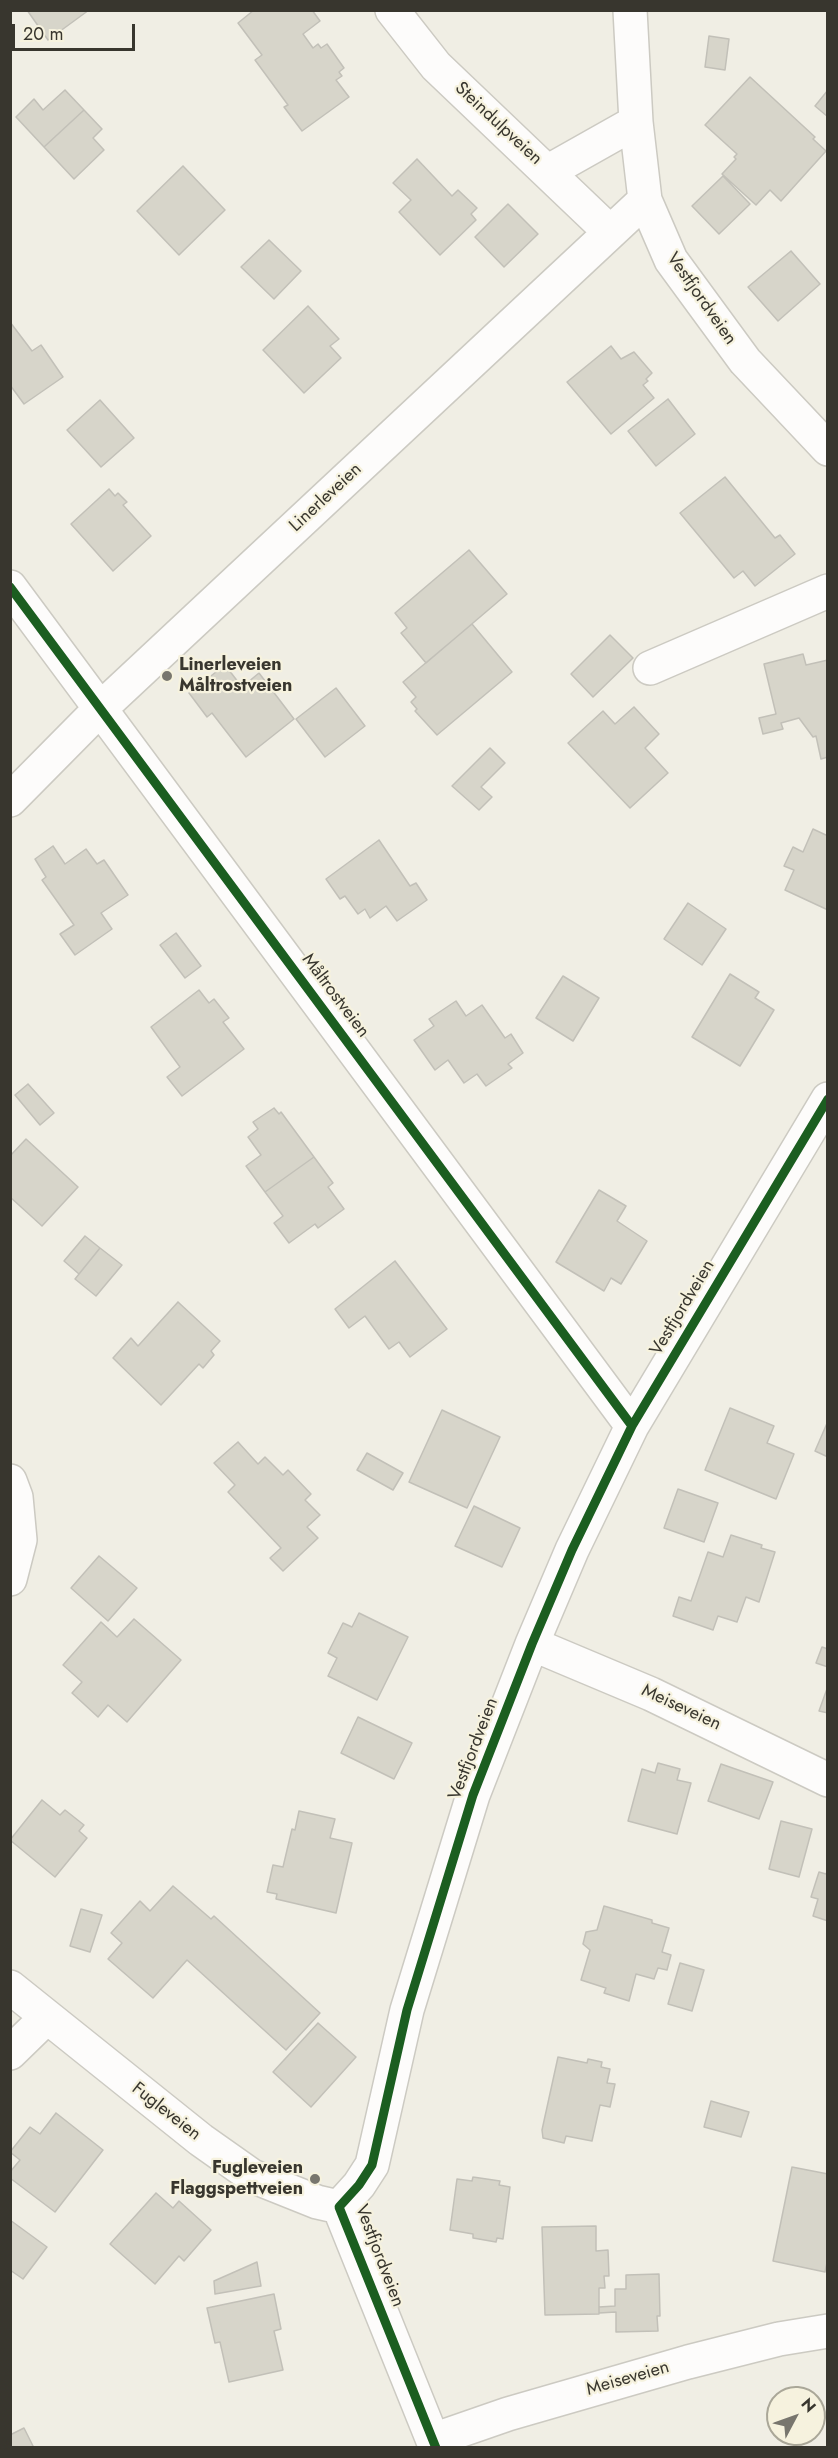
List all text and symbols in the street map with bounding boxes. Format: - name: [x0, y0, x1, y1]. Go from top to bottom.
- scale bar: [15, 12, 138, 50]
- text: 20 m: [23, 21, 63, 47]
- street label: Steindulpveien: [450, 78, 546, 170]
- street label: Vestfjordveien: [661, 249, 741, 349]
- street label: Linerleveien: [285, 459, 367, 537]
- place label: Linerleveien Måltrostveien: [179, 655, 292, 698]
- marker: Linerleveien Måltrostveien: [160, 669, 174, 683]
- street label: Måltrostveien: [296, 950, 374, 1042]
- street label: Vestfjordveien: [646, 1256, 720, 1360]
- street label: Meiseveien: [638, 1680, 724, 1736]
- street label: Vestfjordveien: [445, 1695, 503, 1803]
- street label: Fugleveien: [127, 2078, 205, 2146]
- place label: Fugleveien Flaggspettveien: [170, 2158, 303, 2200]
- marker: Fugleveien Flaggspettveien: [308, 2172, 322, 2186]
- street label: Vestfjordveien: [350, 2202, 408, 2310]
- street label: Meiseveien: [584, 2357, 672, 2401]
- north arrow: [766, 2386, 826, 2446]
- text: N: [796, 2393, 821, 2418]

